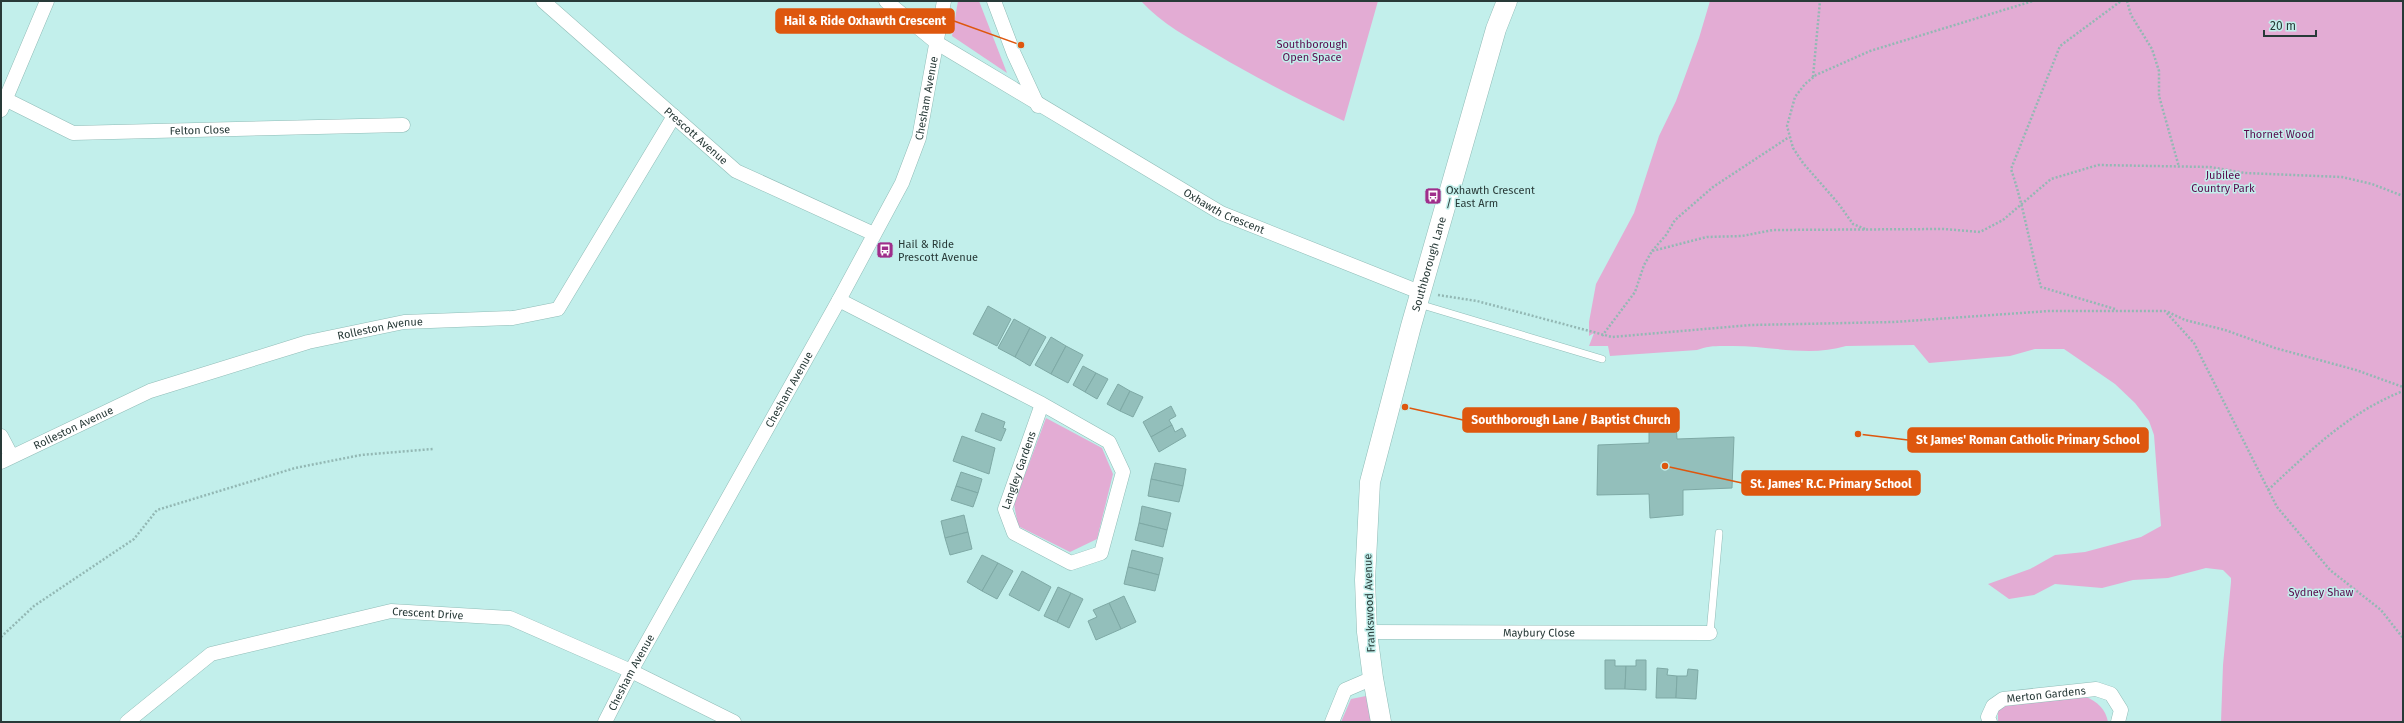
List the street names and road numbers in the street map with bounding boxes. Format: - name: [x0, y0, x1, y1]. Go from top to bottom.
- street label: Chesham Avenue: [913, 55, 941, 141]
- street label: Prescott Avenue: [661, 105, 730, 168]
- street label: Felton Close: [169, 123, 230, 138]
- street label: Oxhawth Crescent: [1181, 186, 1266, 237]
- street label: Southborough Lane: [1409, 215, 1449, 313]
- street label: Rolleston Avenue: [336, 315, 423, 343]
- street label: Chesham Avenue: [763, 349, 816, 430]
- street label: Rolleston Avenue: [32, 404, 115, 453]
- street label: Langley Gardens: [999, 429, 1039, 511]
- street label: Frankswood Avenue: [1361, 553, 1378, 653]
- street label: Crescent Drive: [392, 605, 464, 622]
- street label: Maybury Close: [1503, 626, 1575, 640]
- street label: Chesham Avenue: [606, 632, 657, 713]
- street label: Merton Gardens: [2006, 684, 2086, 706]

